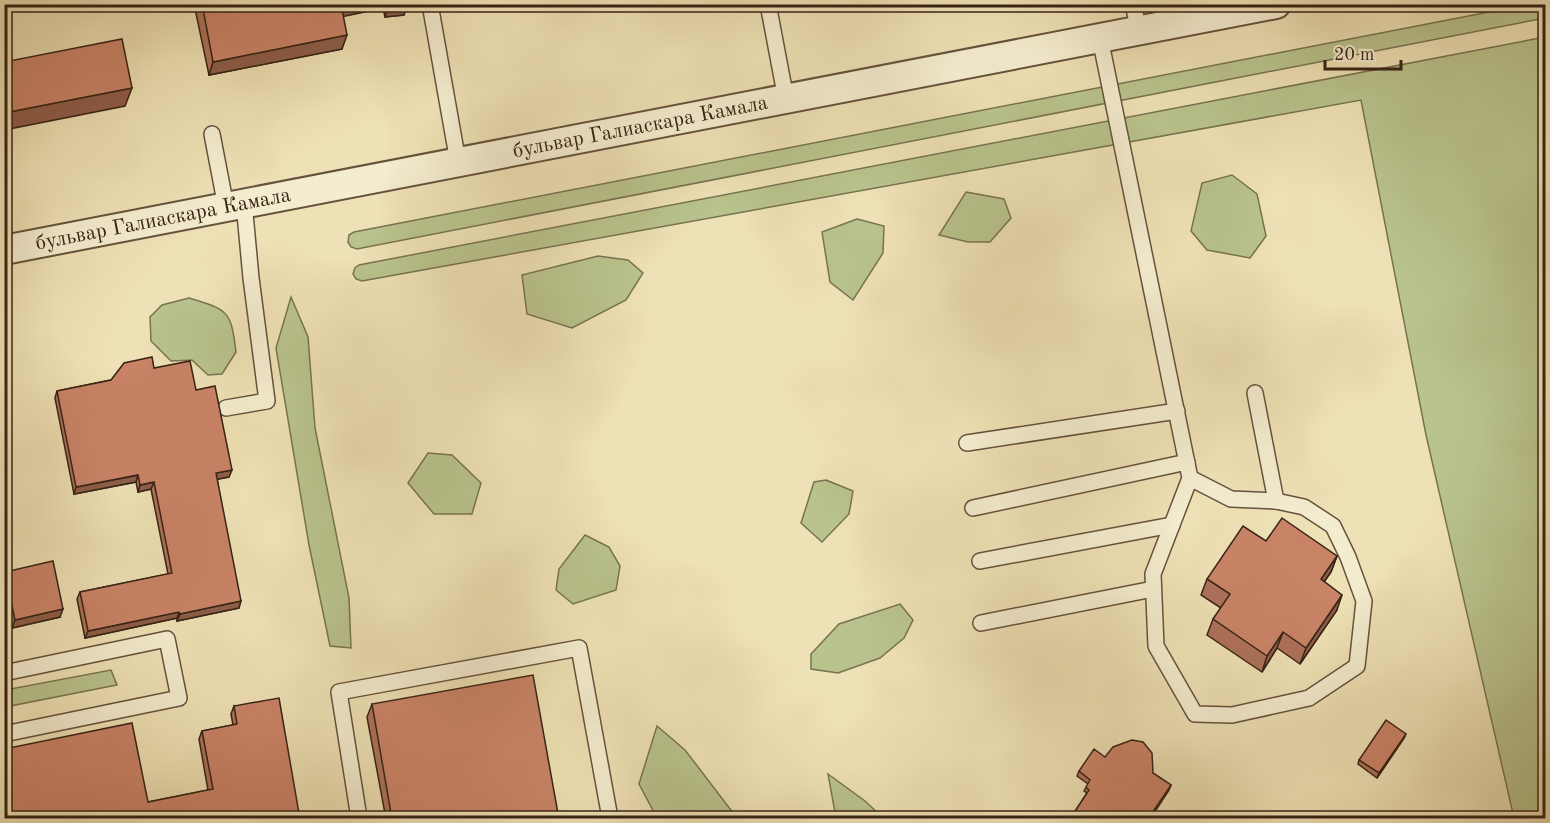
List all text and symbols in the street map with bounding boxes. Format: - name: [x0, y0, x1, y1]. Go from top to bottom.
- scale bar: [1325, 33, 1402, 71]
- text: 20 m: [1334, 46, 1374, 64]
- street label: бульвар Галиаскара Камала: [511, 92, 770, 162]
- street label: бульвар Галиаскара Камала: [34, 184, 292, 254]

